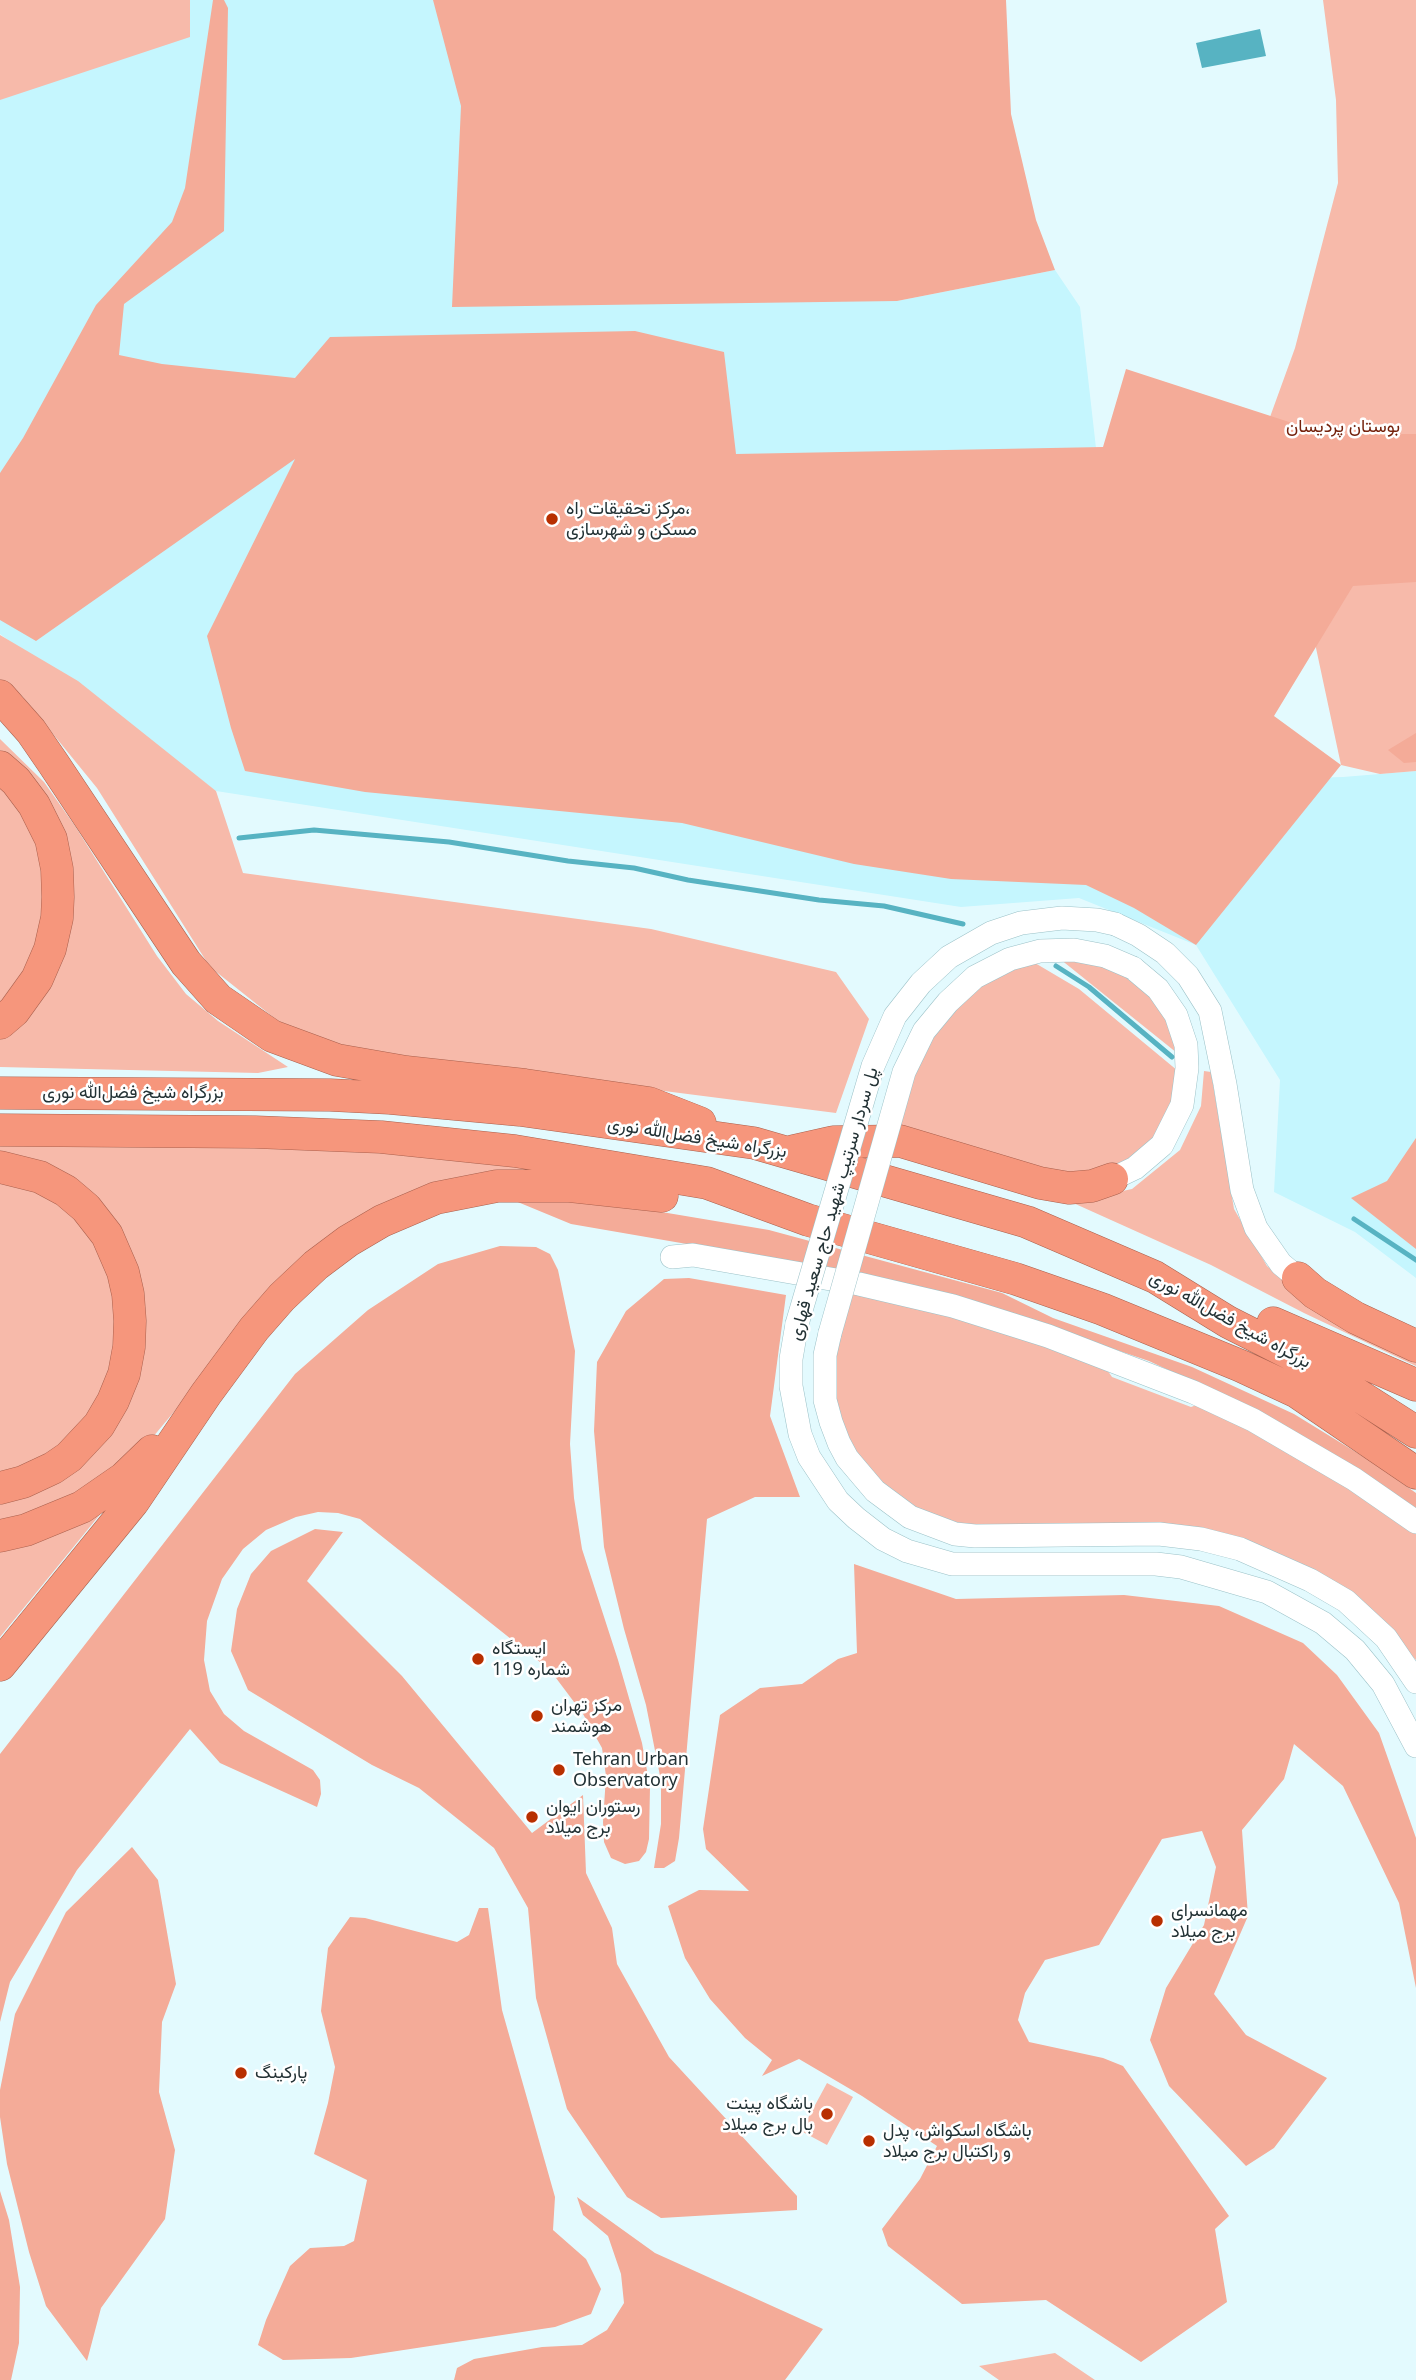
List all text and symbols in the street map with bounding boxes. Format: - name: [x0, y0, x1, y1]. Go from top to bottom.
- park label: بوستان پردیسان: [1286, 416, 1400, 438]
- place label: مرکز تحقیقات راه، مسکن و شهرسازی: [566, 498, 697, 540]
- marker: مرکز تحقیقات راه، مسکن و شهرسازی: [544, 511, 560, 527]
- street label: پل سردار سرتیپ شهید حاج سعید قهاری: [785, 1065, 883, 1343]
- street label: بزرگراه شیخ فضل‌الله نوری: [42, 1082, 224, 1104]
- street label: بزرگراه شیخ فضل‌الله نوری: [606, 1113, 788, 1163]
- street label: بزرگراه شیخ فضل‌الله نوری: [1145, 1267, 1315, 1373]
- place label: ایستگاه شماره 119: [492, 1638, 570, 1680]
- marker: ایستگاه شماره 119: [470, 1651, 486, 1667]
- place label: مرکز تهران هوشمند: [551, 1695, 622, 1738]
- marker: مرکز تهران هوشمند: [529, 1708, 545, 1724]
- place label: Tehran Urban Observatory: [573, 1749, 689, 1792]
- marker: Tehran Urban Observatory: [551, 1762, 567, 1778]
- place label: رستوران ایوان برج میلاد: [546, 1796, 640, 1839]
- marker: رستوران ایوان برج میلاد: [524, 1809, 540, 1825]
- place label: مهمانسرای برج میلاد: [1171, 1900, 1248, 1942]
- marker: مهمانسرای برج میلاد: [1149, 1913, 1165, 1929]
- place label: پارکینگ: [255, 2062, 307, 2084]
- marker: پارکینگ: [233, 2065, 249, 2081]
- place label: باشگاه پینت بال برج میلاد: [722, 2093, 813, 2136]
- marker: باشگاه پینت بال برج میلاد: [819, 2106, 835, 2122]
- place label: باشگاه اسکواش، پدل و راکتبال برج میلاد: [883, 2120, 1031, 2162]
- marker: باشگاه اسکواش، پدل و راکتبال برج میلاد: [861, 2133, 877, 2149]

